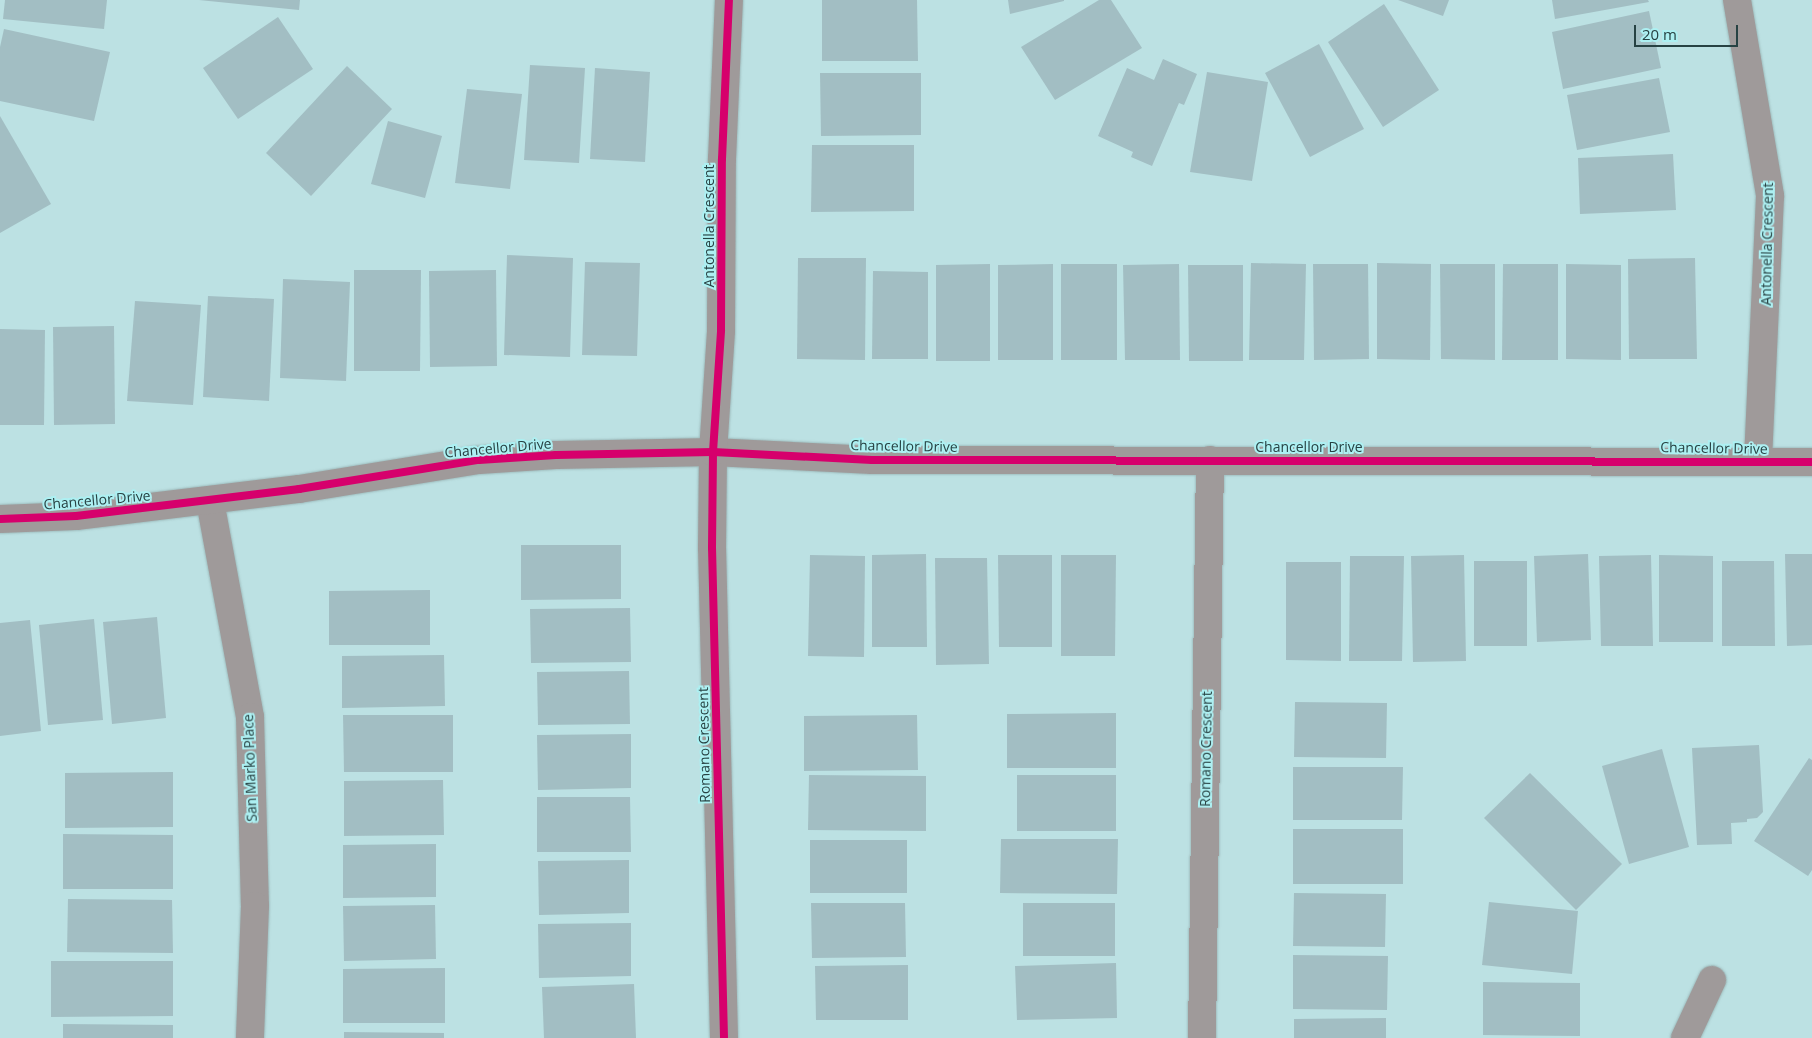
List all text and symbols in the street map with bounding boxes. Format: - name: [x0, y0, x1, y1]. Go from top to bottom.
- scale bar: [1637, 15, 1741, 47]
- text: 20 m: [1642, 24, 1677, 44]
- street label: Antonella Crescent: [701, 165, 717, 287]
- street label: Antonella Crescent: [1758, 182, 1776, 306]
- street label: Chancellor Drive: [444, 435, 552, 461]
- street label: Chancellor Drive: [850, 437, 958, 455]
- street label: Chancellor Drive: [1255, 439, 1363, 455]
- street label: Chancellor Drive: [1660, 439, 1768, 457]
- street label: Chancellor Drive: [43, 487, 151, 513]
- street label: Romano Crescent: [695, 687, 713, 803]
- street label: Romano Crescent: [1197, 691, 1215, 807]
- street label: San Marko Place: [240, 714, 260, 822]

